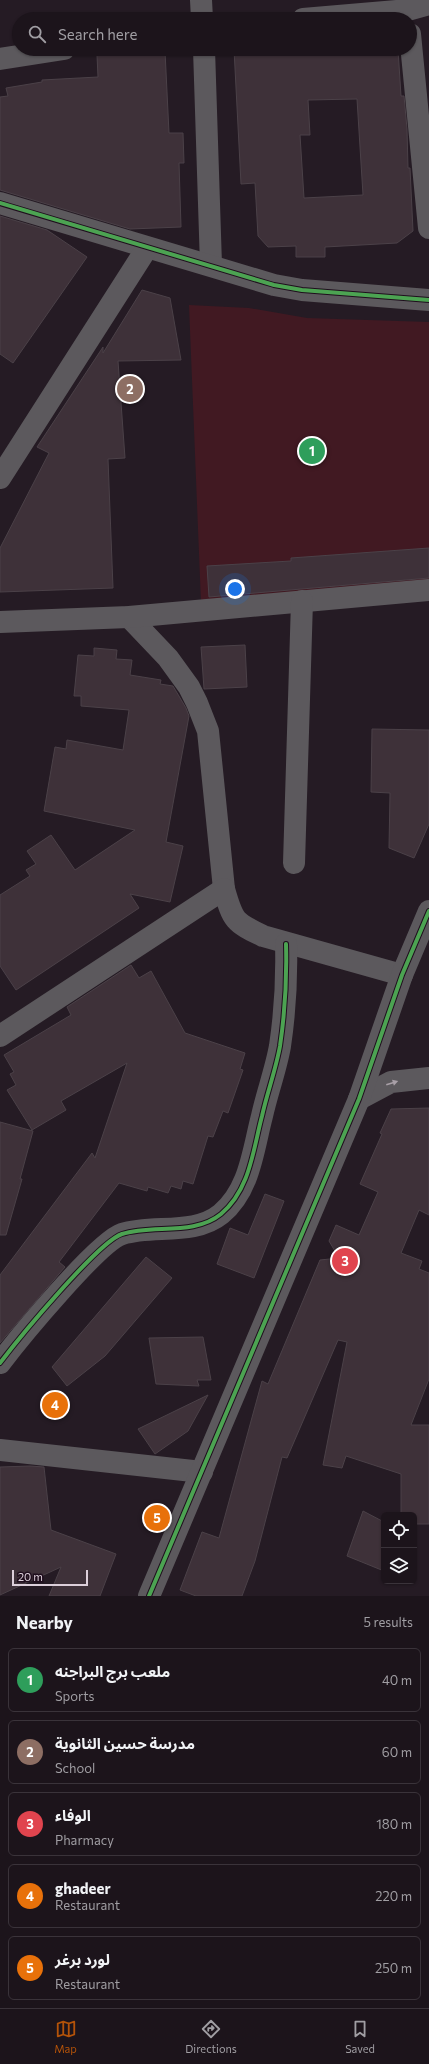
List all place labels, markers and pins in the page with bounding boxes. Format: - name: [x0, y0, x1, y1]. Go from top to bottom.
- pin: 2: [117, 374, 143, 404]
- pin: 1: [299, 436, 325, 466]
- pin: 3: [332, 1246, 358, 1276]
- pin: 4: [42, 1390, 68, 1420]
- pin: 5: [144, 1503, 170, 1533]

